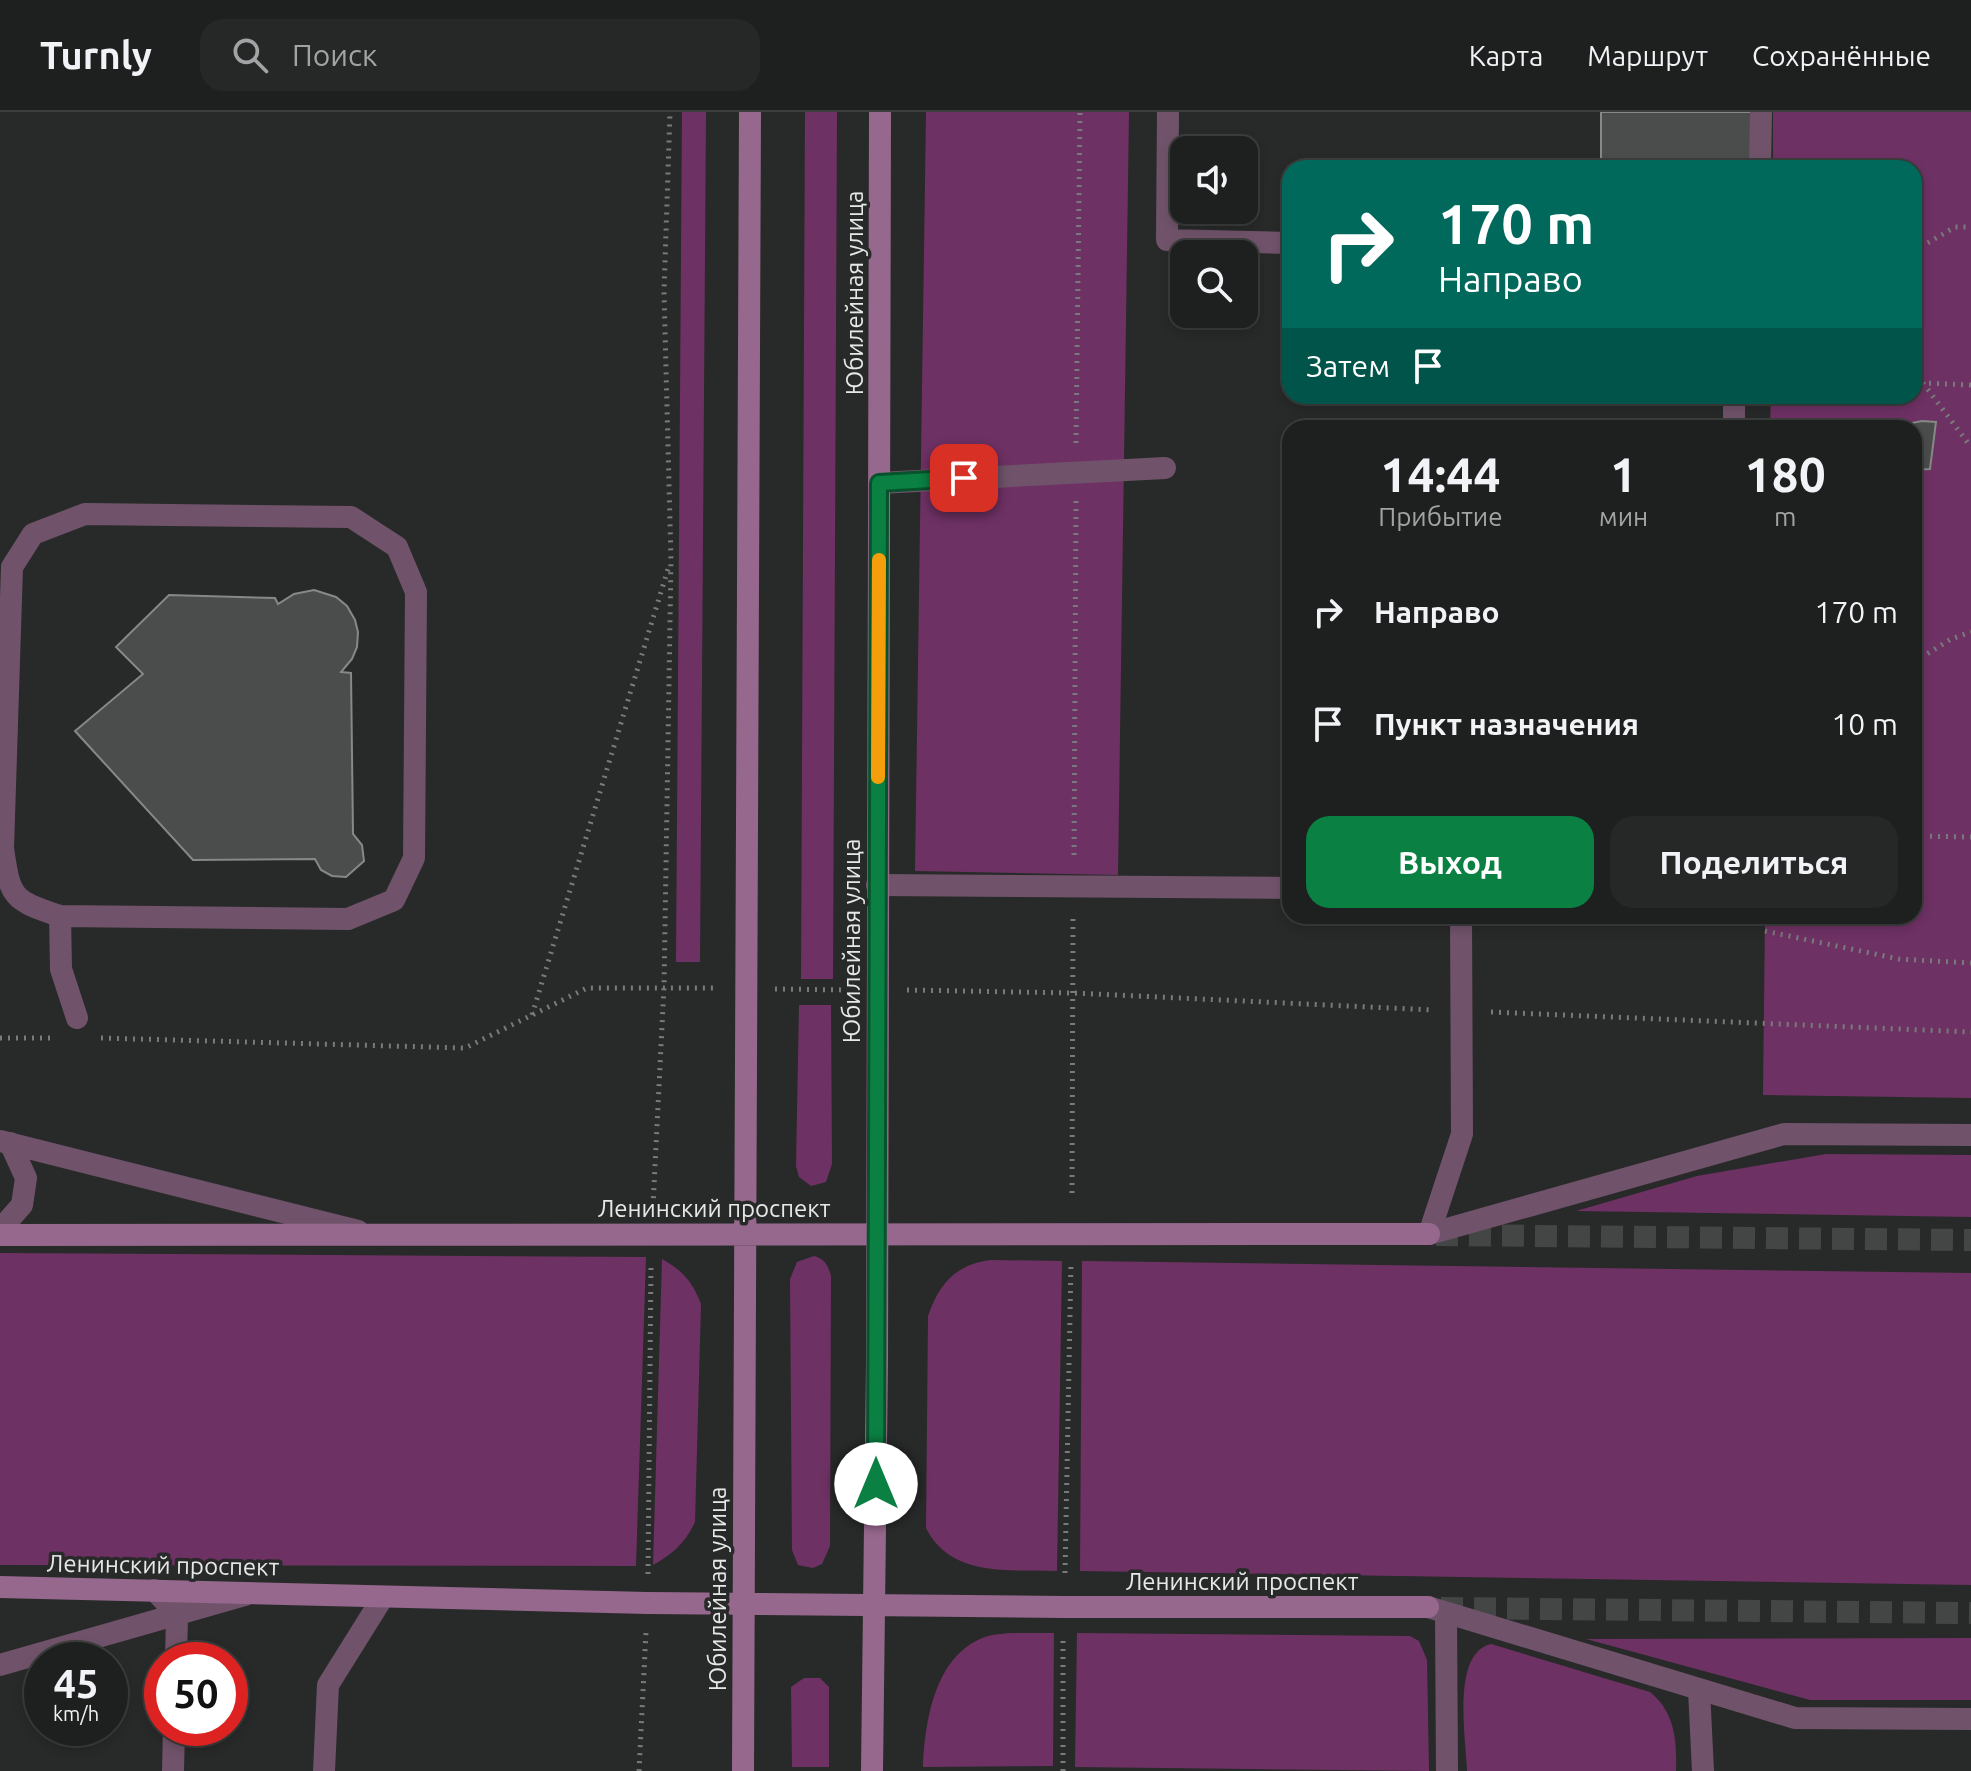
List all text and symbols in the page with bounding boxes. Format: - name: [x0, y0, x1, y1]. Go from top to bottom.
- search box: [200, 19, 760, 91]
- icon: search: [228, 33, 272, 77]
- text: Turnly: [40, 34, 152, 76]
- text: Поиск: [292, 38, 377, 72]
- text: Карта: [1469, 40, 1543, 71]
- text: Маршрут: [1587, 40, 1708, 71]
- text: Сохранённые: [1752, 40, 1931, 71]
- map controls: [1170, 136, 1258, 328]
- button: sound: [1170, 136, 1258, 224]
- street label: Юбилейная улица: [841, 191, 868, 395]
- icon: right: [1306, 192, 1410, 296]
- text: 170 m: [1438, 192, 1594, 255]
- button: search: [1170, 240, 1258, 328]
- text: Направо: [1438, 258, 1583, 299]
- icon: arrive: [1406, 344, 1450, 388]
- text: Затем: [1306, 349, 1390, 383]
- pin: [930, 444, 998, 512]
- text: 14:44: [1380, 447, 1500, 501]
- text: 1: [1610, 447, 1637, 501]
- text: 180: [1745, 447, 1826, 501]
- icon: arrive: [942, 456, 986, 500]
- text: Прибытие: [1378, 502, 1503, 531]
- text: мин: [1599, 502, 1648, 531]
- text: m: [1774, 502, 1796, 531]
- icon: right: [1306, 590, 1350, 634]
- text: Направо: [1374, 595, 1500, 629]
- text: 170 m: [1814, 595, 1898, 629]
- icon: arrive: [1306, 702, 1350, 746]
- text: Пункт назначения: [1374, 707, 1639, 741]
- text: 10 m: [1831, 707, 1898, 741]
- button: Выход: [1306, 816, 1594, 908]
- button: Поделиться: [1610, 816, 1898, 908]
- street label: Юбилейная улица: [838, 839, 865, 1043]
- street label: Ленинский проспект: [598, 1195, 831, 1222]
- position arrow: [834, 1442, 918, 1526]
- street label: Юбилейная улица: [704, 1487, 731, 1691]
- street label: Ленинский проспект: [46, 1549, 280, 1581]
- street label: Ленинский проспект: [1126, 1568, 1359, 1595]
- speed limit sign: 50: [144, 1642, 248, 1746]
- text: 45: [53, 1661, 99, 1706]
- text: km/h: [53, 1702, 99, 1725]

